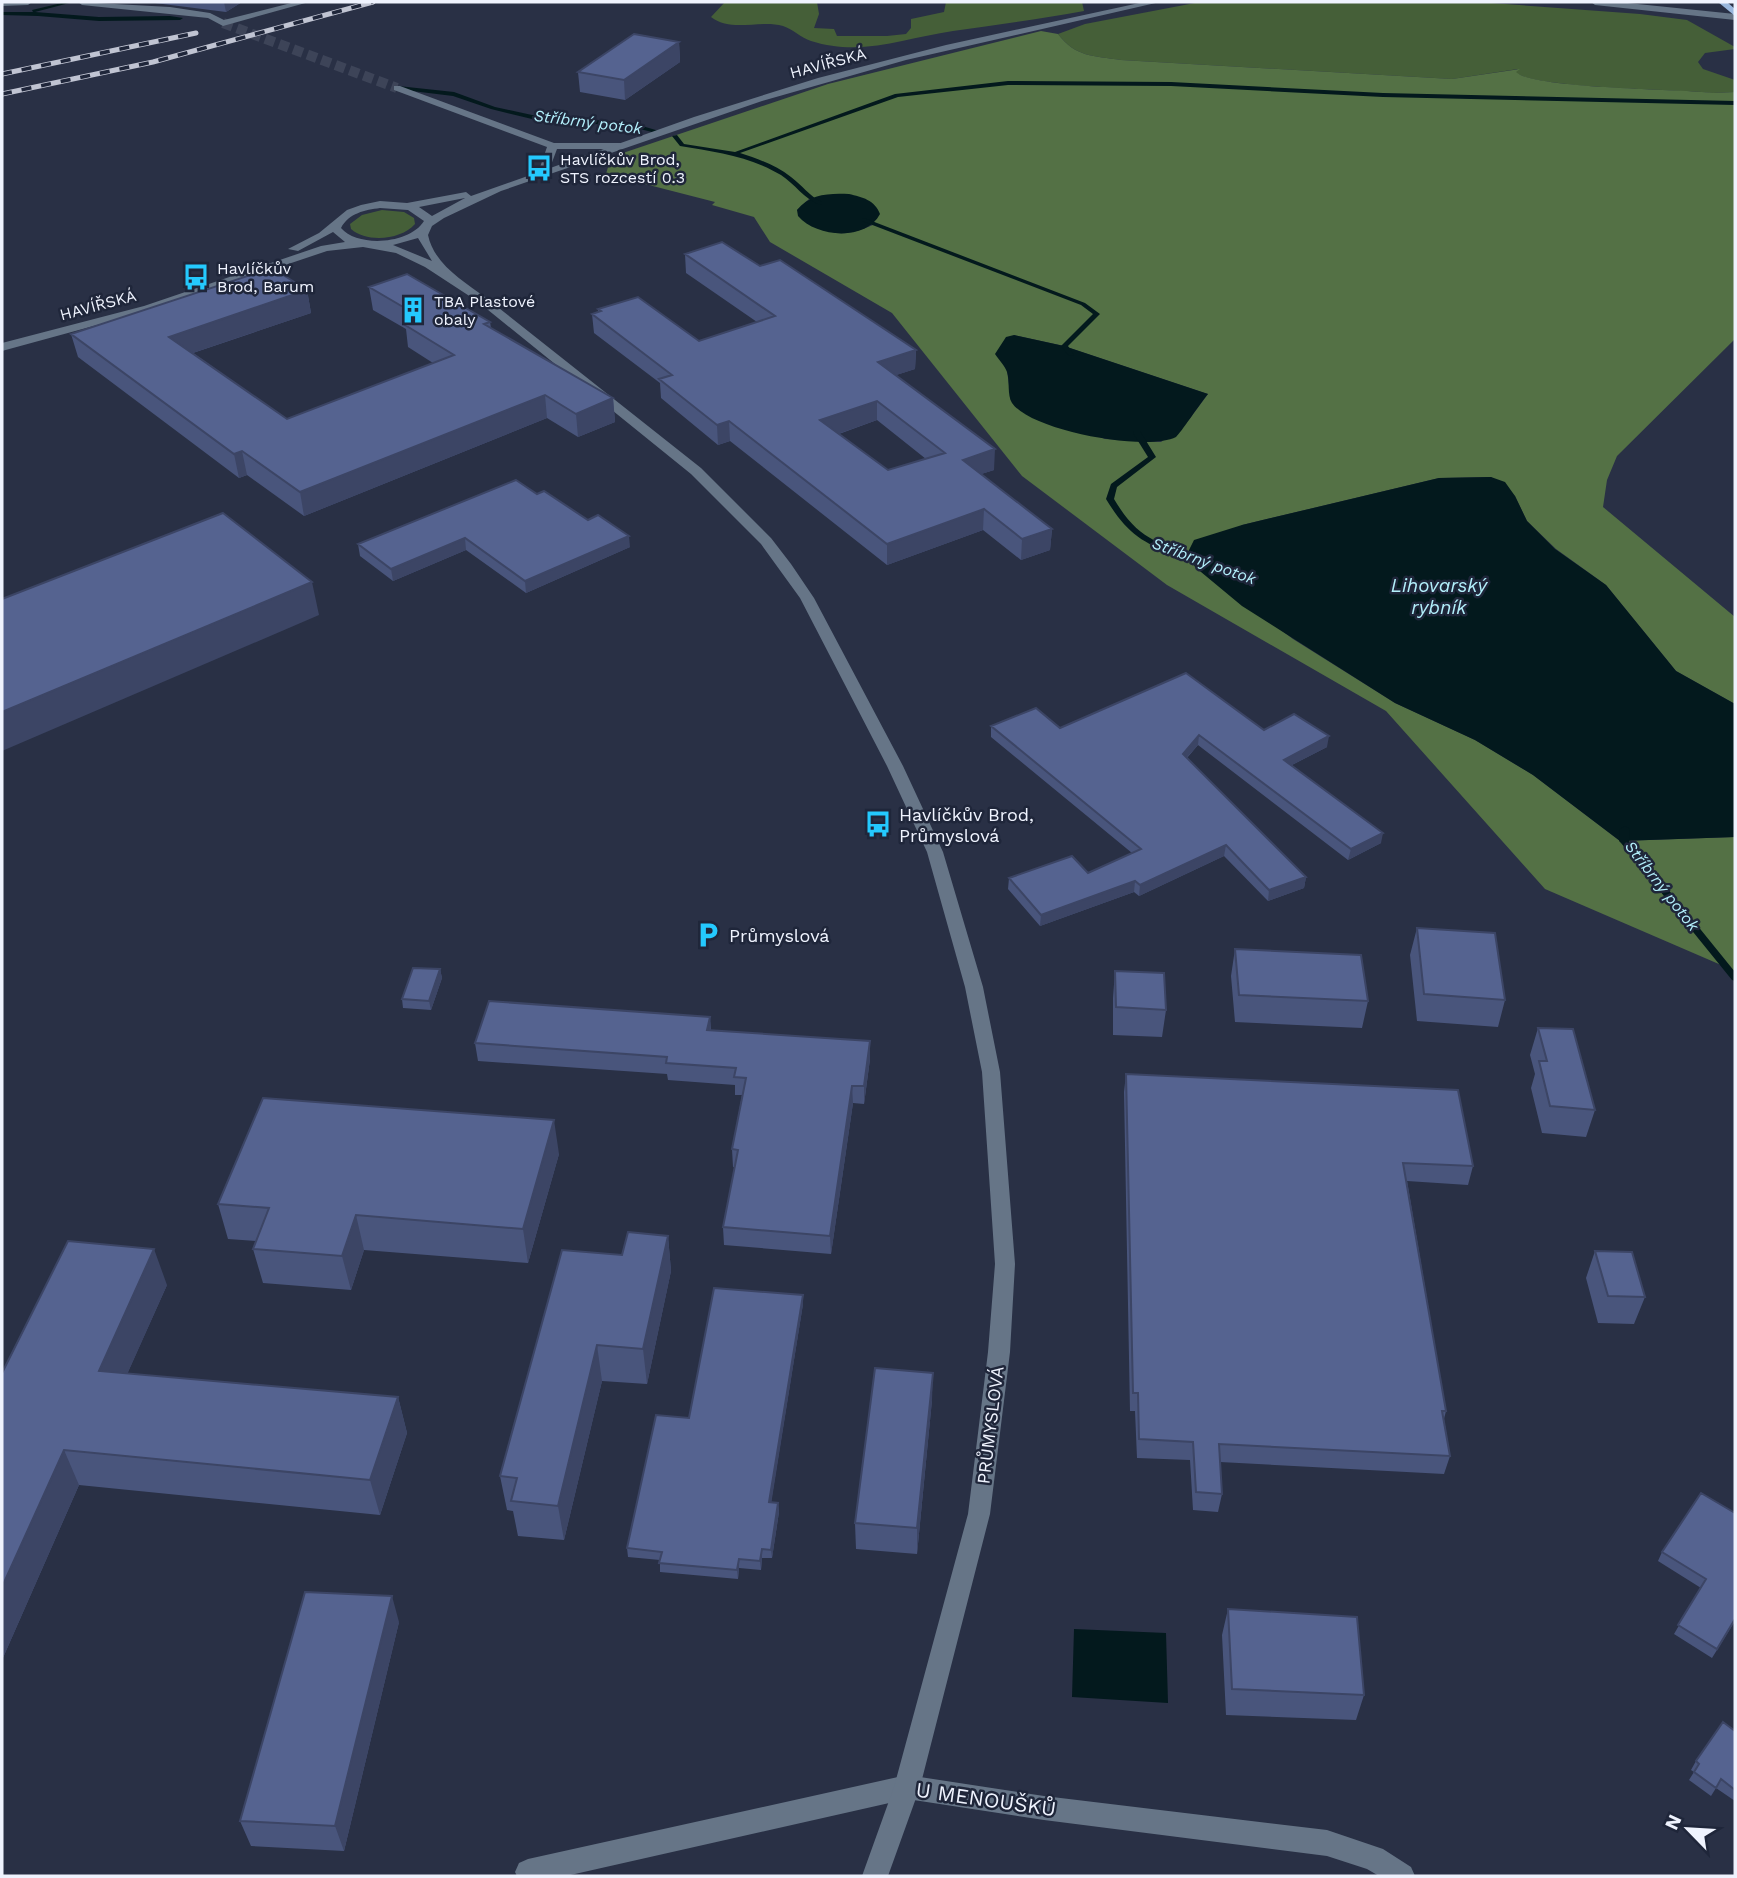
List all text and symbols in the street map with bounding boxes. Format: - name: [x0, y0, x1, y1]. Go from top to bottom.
- street label: HAVÍŘSKÁ: [788, 44, 869, 82]
- water label: Stříbrný potok: [533, 106, 645, 138]
- place label: Havlíčkův Brod, STS rozcestí 0.3: [560, 150, 685, 187]
- bus stop icon: Havlíčkův Brod, STS rozcestí 0.3: [524, 153, 554, 183]
- place label: Havlíčkův Brod, Barum: [217, 259, 314, 296]
- bus stop icon: Havlíčkův Brod, Barum: [181, 262, 211, 292]
- street label: HAVÍŘSKÁ: [58, 286, 139, 324]
- place label: TBA Plastové obaly: [434, 292, 535, 329]
- building icon: TBA Plastové obaly: [398, 295, 428, 325]
- water label: Stříbrný potok: [1149, 533, 1260, 589]
- water label: Lihovarský rybník: [1391, 574, 1489, 619]
- place label: Havlíčkův Brod, Průmyslová: [899, 804, 1034, 846]
- bus stop icon: Havlíčkův Brod, Průmyslová: [863, 809, 893, 839]
- water label: Stříbrný potok: [1621, 837, 1704, 936]
- parking icon: Průmyslová: [693, 920, 723, 950]
- place label: Průmyslová: [729, 925, 830, 946]
- street label: PRŮMYSLOVÁ: [972, 1365, 1008, 1485]
- street label: U MENOUŠKŮ: [914, 1777, 1058, 1821]
- north arrow: [1653, 1794, 1723, 1864]
- text: N: [1660, 1811, 1686, 1833]

